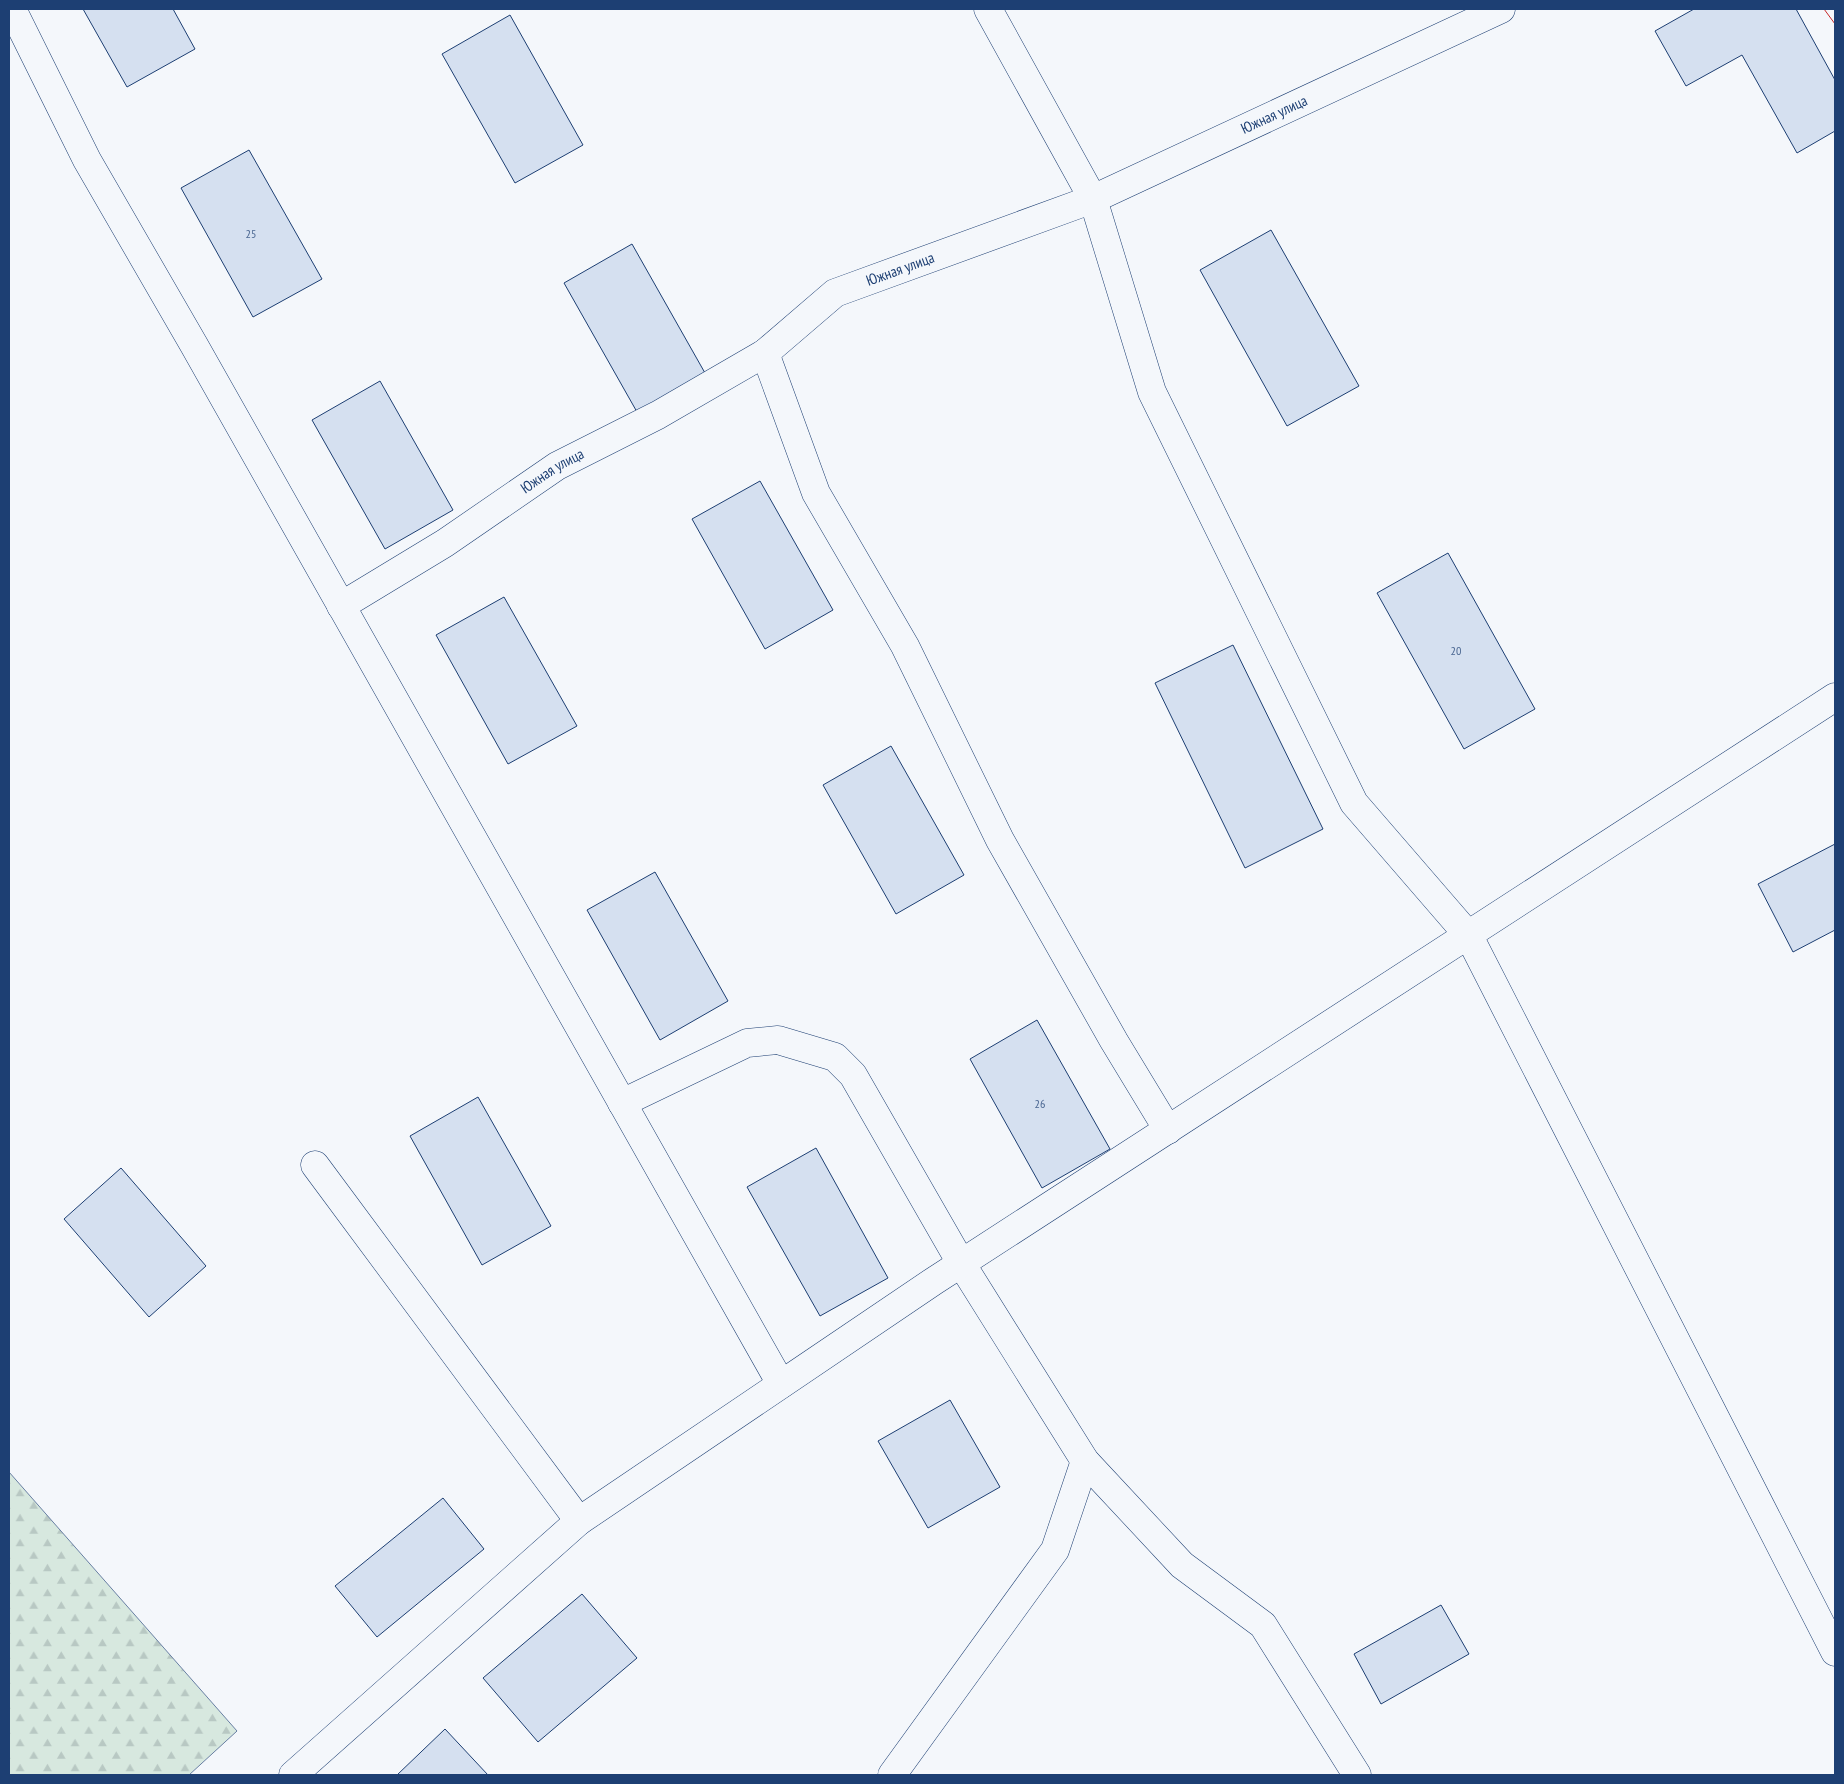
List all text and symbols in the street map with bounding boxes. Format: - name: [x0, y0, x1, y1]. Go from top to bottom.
- street label: Южная улица: [1238, 91, 1310, 138]
- house number: 25: [246, 226, 256, 241]
- street label: Южная улица: [863, 248, 937, 290]
- street label: Южная улица: [517, 444, 587, 497]
- house number: 20: [1451, 643, 1461, 658]
- house number: 26: [1035, 1096, 1045, 1111]

